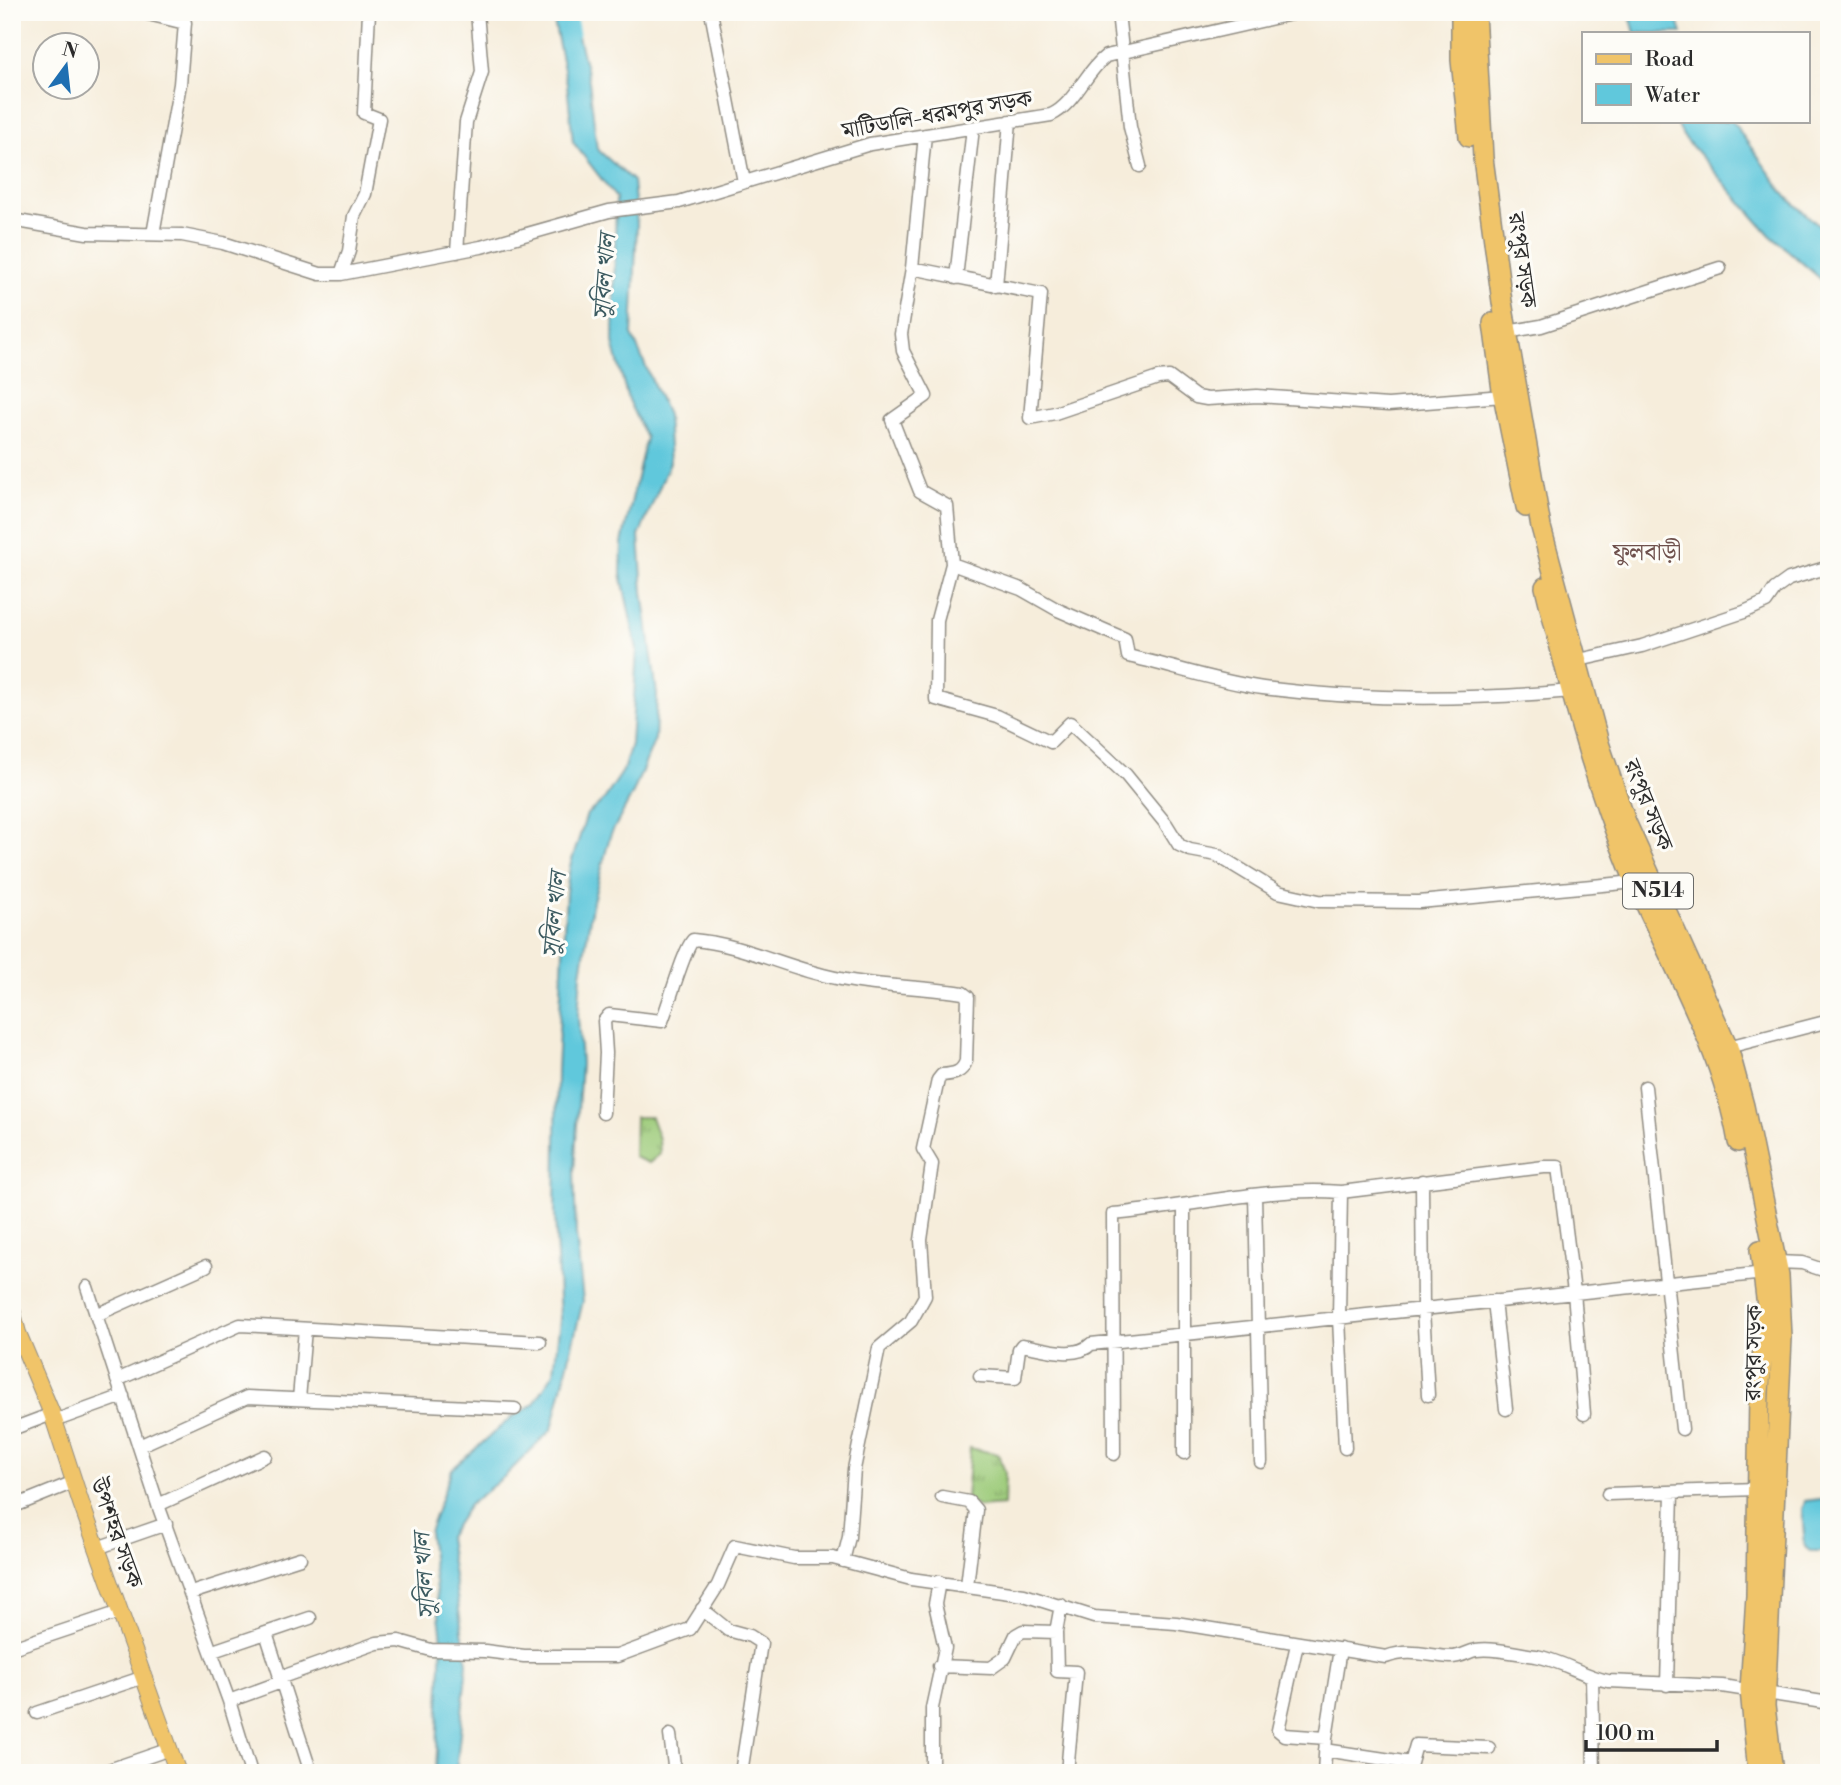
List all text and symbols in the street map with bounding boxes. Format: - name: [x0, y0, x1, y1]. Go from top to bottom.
- north arrow: [32, 32, 102, 102]
- legend: [1582, 32, 1810, 122]
- text: N: [60, 37, 81, 64]
- text: Road: [1645, 47, 1694, 73]
- text: Water: [1644, 83, 1700, 109]
- street label: মাটিডালি-ধরমপুর সড়ক: [839, 84, 1035, 146]
- street label: রংপুর সড়ক: [1501, 210, 1543, 310]
- water label: সুবিল খাল: [586, 229, 623, 321]
- district label: ফুলবাড়ী: [1612, 538, 1681, 568]
- street label: রংপুর সড়ক: [1617, 754, 1679, 855]
- water label: সুবিল খাল: [535, 866, 574, 959]
- road number: N514: [1623, 874, 1693, 908]
- street label: রংপুর সড়ক: [1739, 1304, 1769, 1402]
- street label: উপশহর সড়ক: [83, 1474, 149, 1592]
- water label: সুবিল খাল: [406, 1528, 443, 1620]
- scale bar: [1586, 1708, 1717, 1752]
- text: 100 m: [1596, 1721, 1655, 1747]

